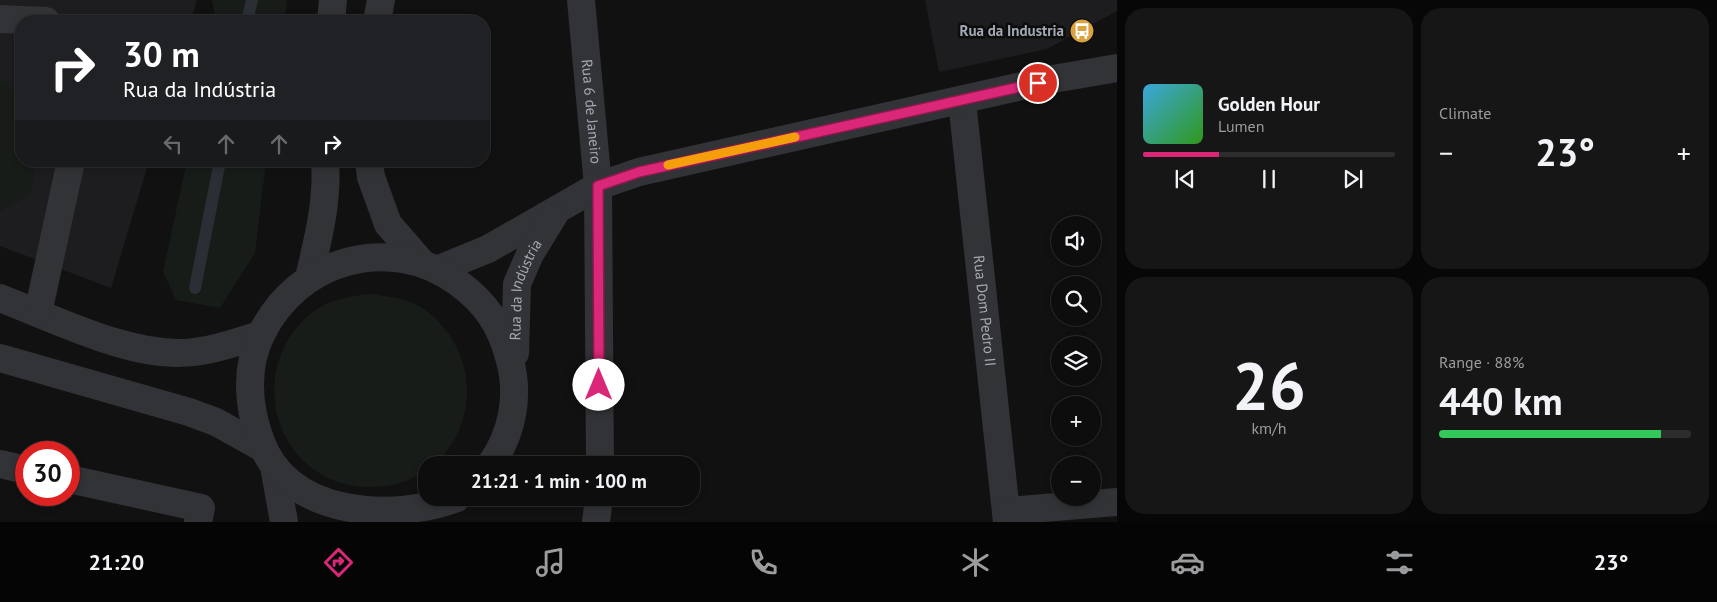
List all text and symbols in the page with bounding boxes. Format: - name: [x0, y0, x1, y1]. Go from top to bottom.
- bus stop icon: Rua da Industria: [1069, 18, 1095, 44]
- place label: Rua da Industria: [959, 21, 1064, 40]
- text: 30 m: [123, 31, 200, 77]
- icon: right: [40, 35, 105, 100]
- street label: Rua 6 de Janeiro: [577, 58, 606, 165]
- pin: [1017, 62, 1059, 104]
- icon: arrive: [1024, 69, 1052, 97]
- text: Rua da Indústria: [123, 75, 276, 103]
- text: Golden Hour: [1218, 92, 1320, 116]
- text: Climate: [1439, 103, 1491, 123]
- text: Lumen: [1218, 116, 1264, 136]
- text: 23°: [1535, 127, 1595, 176]
- icon: left: [159, 130, 187, 158]
- icon: ahead: [212, 130, 240, 158]
- icon: ahead: [265, 130, 293, 158]
- icon: right: [318, 130, 346, 158]
- text: −: [1439, 134, 1453, 171]
- text: +: [1677, 134, 1691, 171]
- icon: previous: [1171, 165, 1199, 193]
- icon: pause: [1255, 165, 1283, 193]
- icon: next: [1339, 165, 1367, 193]
- map controls: [1051, 216, 1101, 506]
- button: sound: [1051, 216, 1101, 266]
- street label: Rua da Indústria: [505, 235, 546, 341]
- street label: Rua Dom Pedro II: [970, 254, 1000, 367]
- button: search: [1051, 276, 1101, 326]
- button: layers: [1051, 336, 1101, 386]
- text: 26: [1232, 343, 1306, 427]
- text: Range · 88%: [1439, 352, 1524, 372]
- position arrow: [572, 358, 624, 410]
- text: 440 km: [1439, 376, 1563, 425]
- button: +: [1051, 396, 1101, 446]
- text: km/h: [1251, 418, 1287, 438]
- speed limit sign: 30: [15, 441, 80, 506]
- button: −: [1051, 456, 1101, 506]
- text: 21:21 · 1 min · 100 m: [471, 469, 647, 493]
- icon: directions: [321, 545, 356, 580]
- icon: music: [533, 545, 568, 580]
- icon: phone: [746, 545, 781, 580]
- icon: climate: [958, 545, 993, 580]
- icon: car: [1170, 545, 1205, 580]
- icon: filters: [1382, 545, 1417, 580]
- text: 21:20: [89, 548, 144, 576]
- text: 23°: [1594, 548, 1628, 576]

